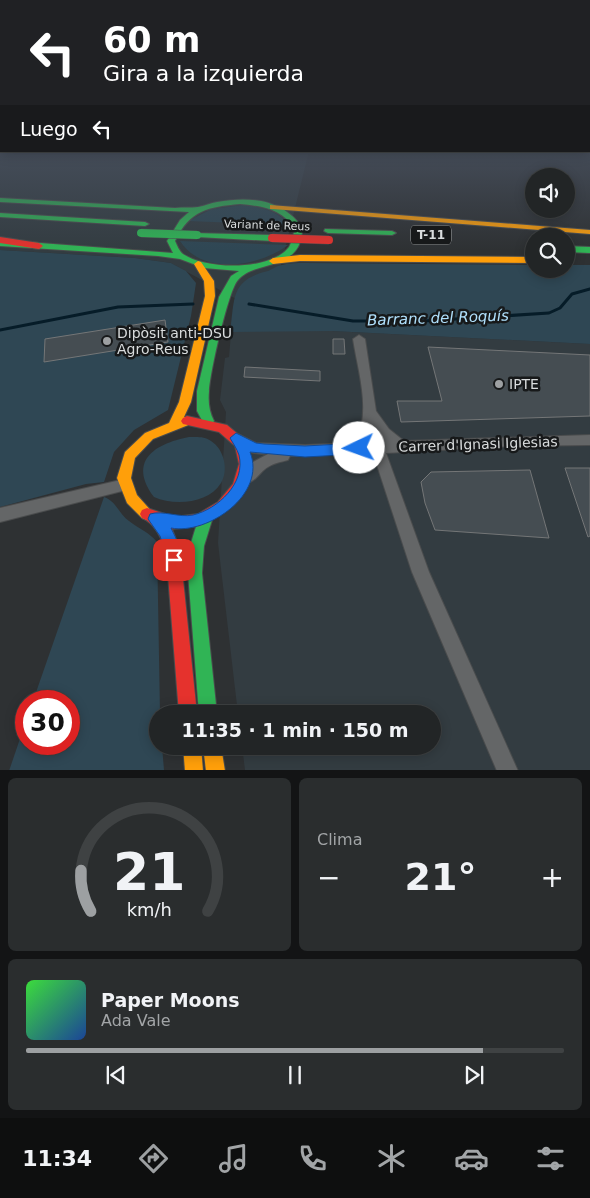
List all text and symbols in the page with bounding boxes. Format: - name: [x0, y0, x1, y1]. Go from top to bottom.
- icon: left: [20, 20, 85, 85]
- text: 60 m: [103, 20, 200, 60]
- text: Gira a la izquierda: [103, 61, 304, 86]
- icon: left: [88, 115, 116, 143]
- text: Luego: [20, 118, 78, 140]
- map controls: [525, 168, 575, 278]
- button: sound: [525, 168, 575, 218]
- street label: Variant de Reus: [224, 217, 311, 234]
- road number: T-11: [411, 226, 451, 244]
- button: search: [525, 228, 575, 278]
- water label: Barranc del Roquís: [367, 307, 509, 329]
- place label: Dipòsit anti-DSU Agro-Reus: [117, 325, 232, 357]
- marker: Dipòsit anti-DSU Agro-Reus: [101, 335, 113, 347]
- place label: IPTE: [509, 376, 539, 392]
- marker: IPTE: [493, 378, 505, 390]
- position arrow: [332, 421, 384, 473]
- street label: Carrer d'Ignasi Iglesias: [398, 433, 558, 455]
- pin: [153, 539, 195, 581]
- icon: arrive: [160, 546, 188, 574]
- speed limit sign: 30: [15, 690, 80, 755]
- text: 11:35 · 1 min · 150 m: [181, 719, 409, 741]
- text: Clima: [317, 830, 362, 849]
- text: 21: [113, 842, 186, 902]
- text: 21°: [405, 855, 476, 899]
- text: −: [317, 861, 340, 894]
- text: +: [541, 861, 564, 894]
- text: km/h: [127, 899, 172, 920]
- text: Paper Moons: [101, 989, 240, 1011]
- text: Ada Vale: [101, 1011, 171, 1030]
- icon: previous: [102, 1061, 130, 1089]
- icon: pause: [281, 1061, 309, 1089]
- icon: next: [460, 1061, 488, 1089]
- icon: directions: [136, 1141, 171, 1176]
- icon: music: [216, 1141, 251, 1176]
- icon: phone: [295, 1141, 330, 1176]
- icon: climate: [374, 1141, 409, 1176]
- icon: car: [454, 1141, 489, 1176]
- icon: filters: [533, 1141, 568, 1176]
- text: 11:34: [22, 1146, 92, 1171]

